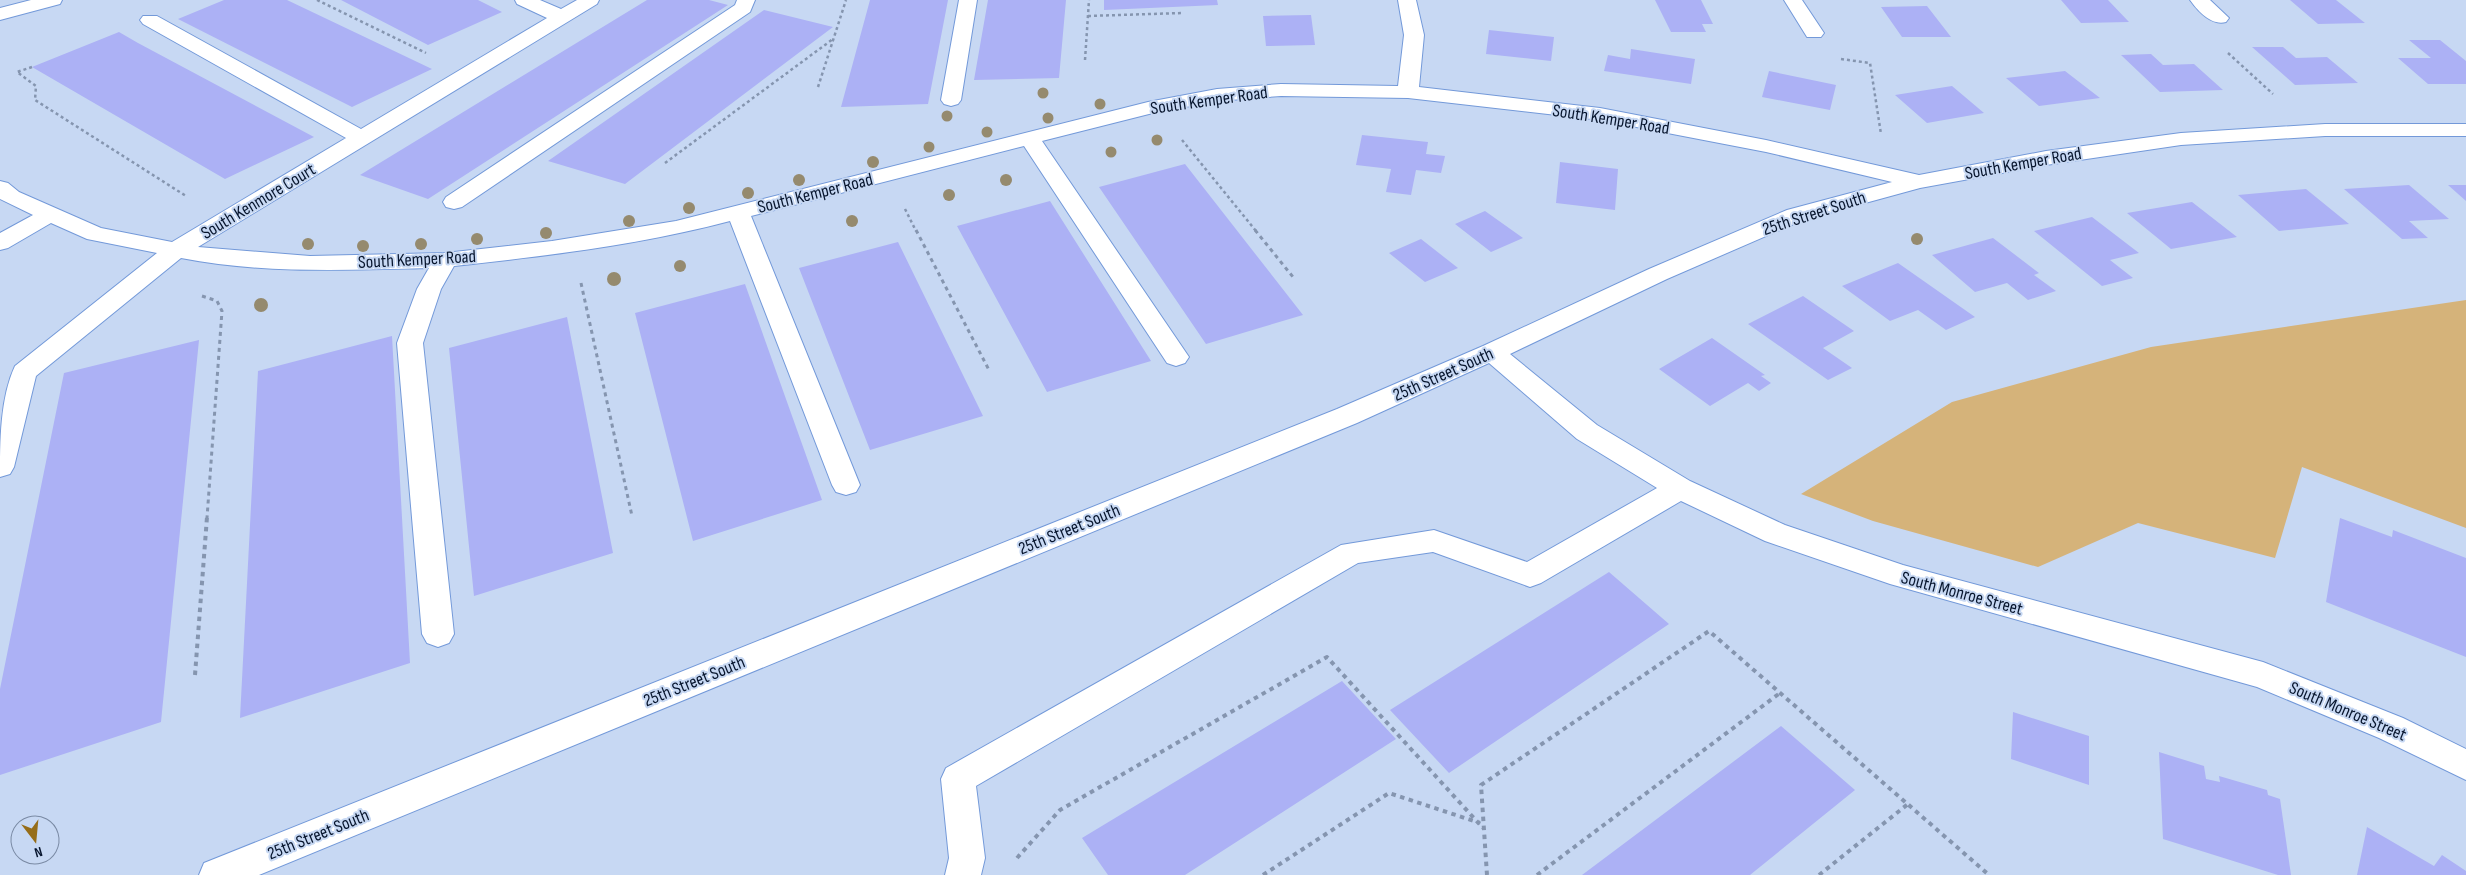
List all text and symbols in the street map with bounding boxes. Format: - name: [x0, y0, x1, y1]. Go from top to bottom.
- street label: South Kemper Road: [1149, 82, 1269, 119]
- street label: South Kemper Road: [1551, 100, 1671, 139]
- street label: South Kemper Road: [1963, 143, 2083, 184]
- street label: South Kenmore Court: [197, 159, 320, 244]
- street label: South Kemper Road: [755, 169, 875, 218]
- street label: 25th Street South: [1760, 187, 1868, 240]
- street label: South Kemper Road: [358, 246, 477, 273]
- street label: 25th Street South: [1390, 343, 1497, 406]
- street label: 25th Street South: [1015, 500, 1123, 559]
- street label: South Monroe Street: [1899, 567, 2025, 620]
- street label: 25th Street South: [640, 652, 748, 711]
- street label: South Monroe Street: [2286, 677, 2410, 746]
- street label: 25th Street South: [264, 805, 372, 864]
- north arrow: [10, 815, 60, 865]
- text: N: [33, 843, 44, 861]

